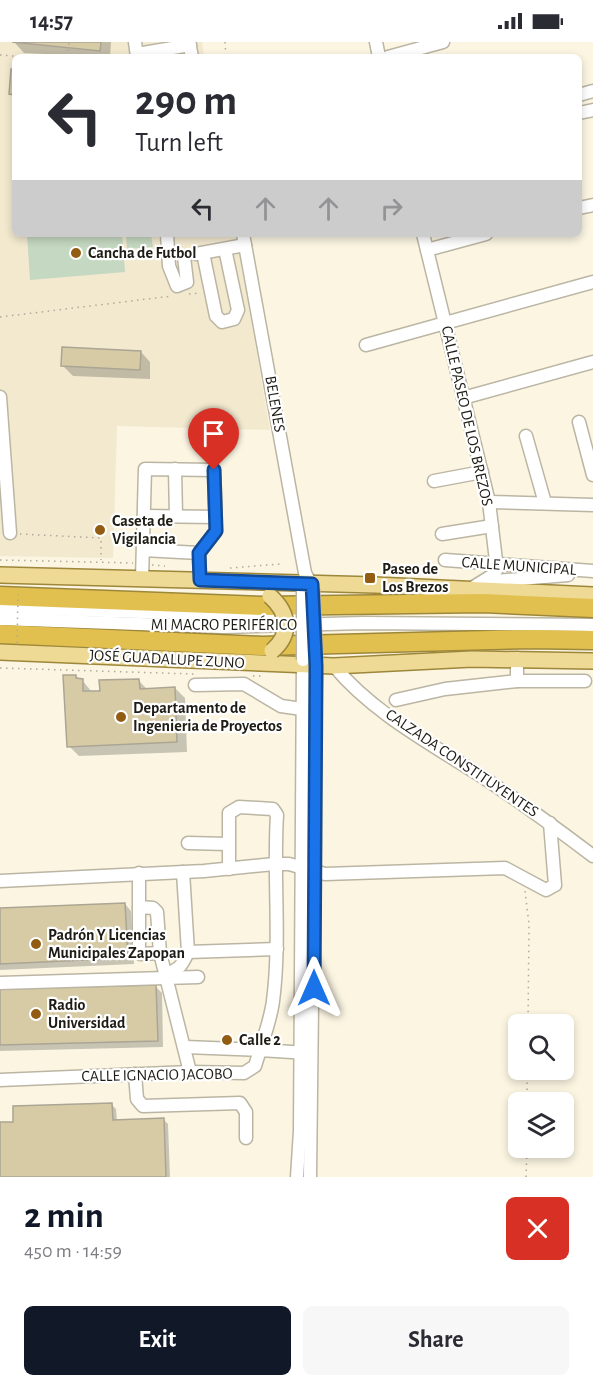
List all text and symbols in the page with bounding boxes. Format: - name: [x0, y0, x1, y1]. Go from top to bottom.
- text: 14:57: [30, 10, 73, 32]
- icon: left: [36, 78, 114, 156]
- text: 290 m: [135, 80, 237, 122]
- text: Turn left: [135, 129, 223, 156]
- icon: left: [186, 192, 219, 225]
- icon: ahead: [249, 192, 282, 225]
- icon: ahead: [312, 192, 345, 225]
- icon: right: [375, 192, 408, 225]
- place label: Cancha de Futbol: [88, 245, 196, 261]
- marker: Cancha de Futbol: [69, 246, 83, 260]
- street label: CALLE PASEO DE LOS BREZOS: [438, 324, 496, 508]
- street label: BELENES: [262, 375, 288, 433]
- pin: [188, 408, 239, 470]
- icon: arrive: [197, 417, 230, 450]
- place label: Caseta de Vigilancia: [112, 513, 176, 547]
- marker: Caseta de Vigilancia: [93, 523, 107, 537]
- street label: CALLE MUNICIPAL: [461, 554, 577, 578]
- place label: Paseo de Los Brezos: [382, 561, 448, 595]
- marker: Paseo de Los Brezos: [363, 571, 377, 585]
- street label: MI MACRO PERIFÉRICO: [151, 615, 297, 633]
- street label: JOSÉ GUADALUPE ZUNO: [89, 645, 245, 671]
- place label: Departamento de Ingenieria de Proyectos: [133, 700, 282, 735]
- street label: CALZADA CONSTITUYENTES: [383, 706, 541, 820]
- marker: Departamento de Ingenieria de Proyectos: [114, 710, 128, 724]
- place label: Padrón Y Licencias Municipales Zapopan: [48, 927, 185, 961]
- marker: Padrón Y Licencias Municipales Zapopan: [29, 937, 43, 951]
- position arrow: [282, 956, 346, 1020]
- place label: Radio Universidad: [48, 997, 126, 1031]
- marker: Radio Universidad: [29, 1007, 43, 1021]
- map controls: [508, 1014, 574, 1158]
- button: search: [508, 1014, 574, 1080]
- place label: Calle 2: [239, 1032, 281, 1048]
- marker: Calle 2: [220, 1033, 234, 1047]
- street label: CALLE IGNACIO JACOBO: [81, 1066, 233, 1084]
- button: layers: [508, 1092, 574, 1158]
- button: close: [506, 1197, 569, 1260]
- text: 2 min: [24, 1198, 104, 1234]
- text: 450 m · 14:59: [24, 1241, 122, 1261]
- button: Exit: [24, 1306, 291, 1375]
- button: Share: [303, 1306, 569, 1375]

